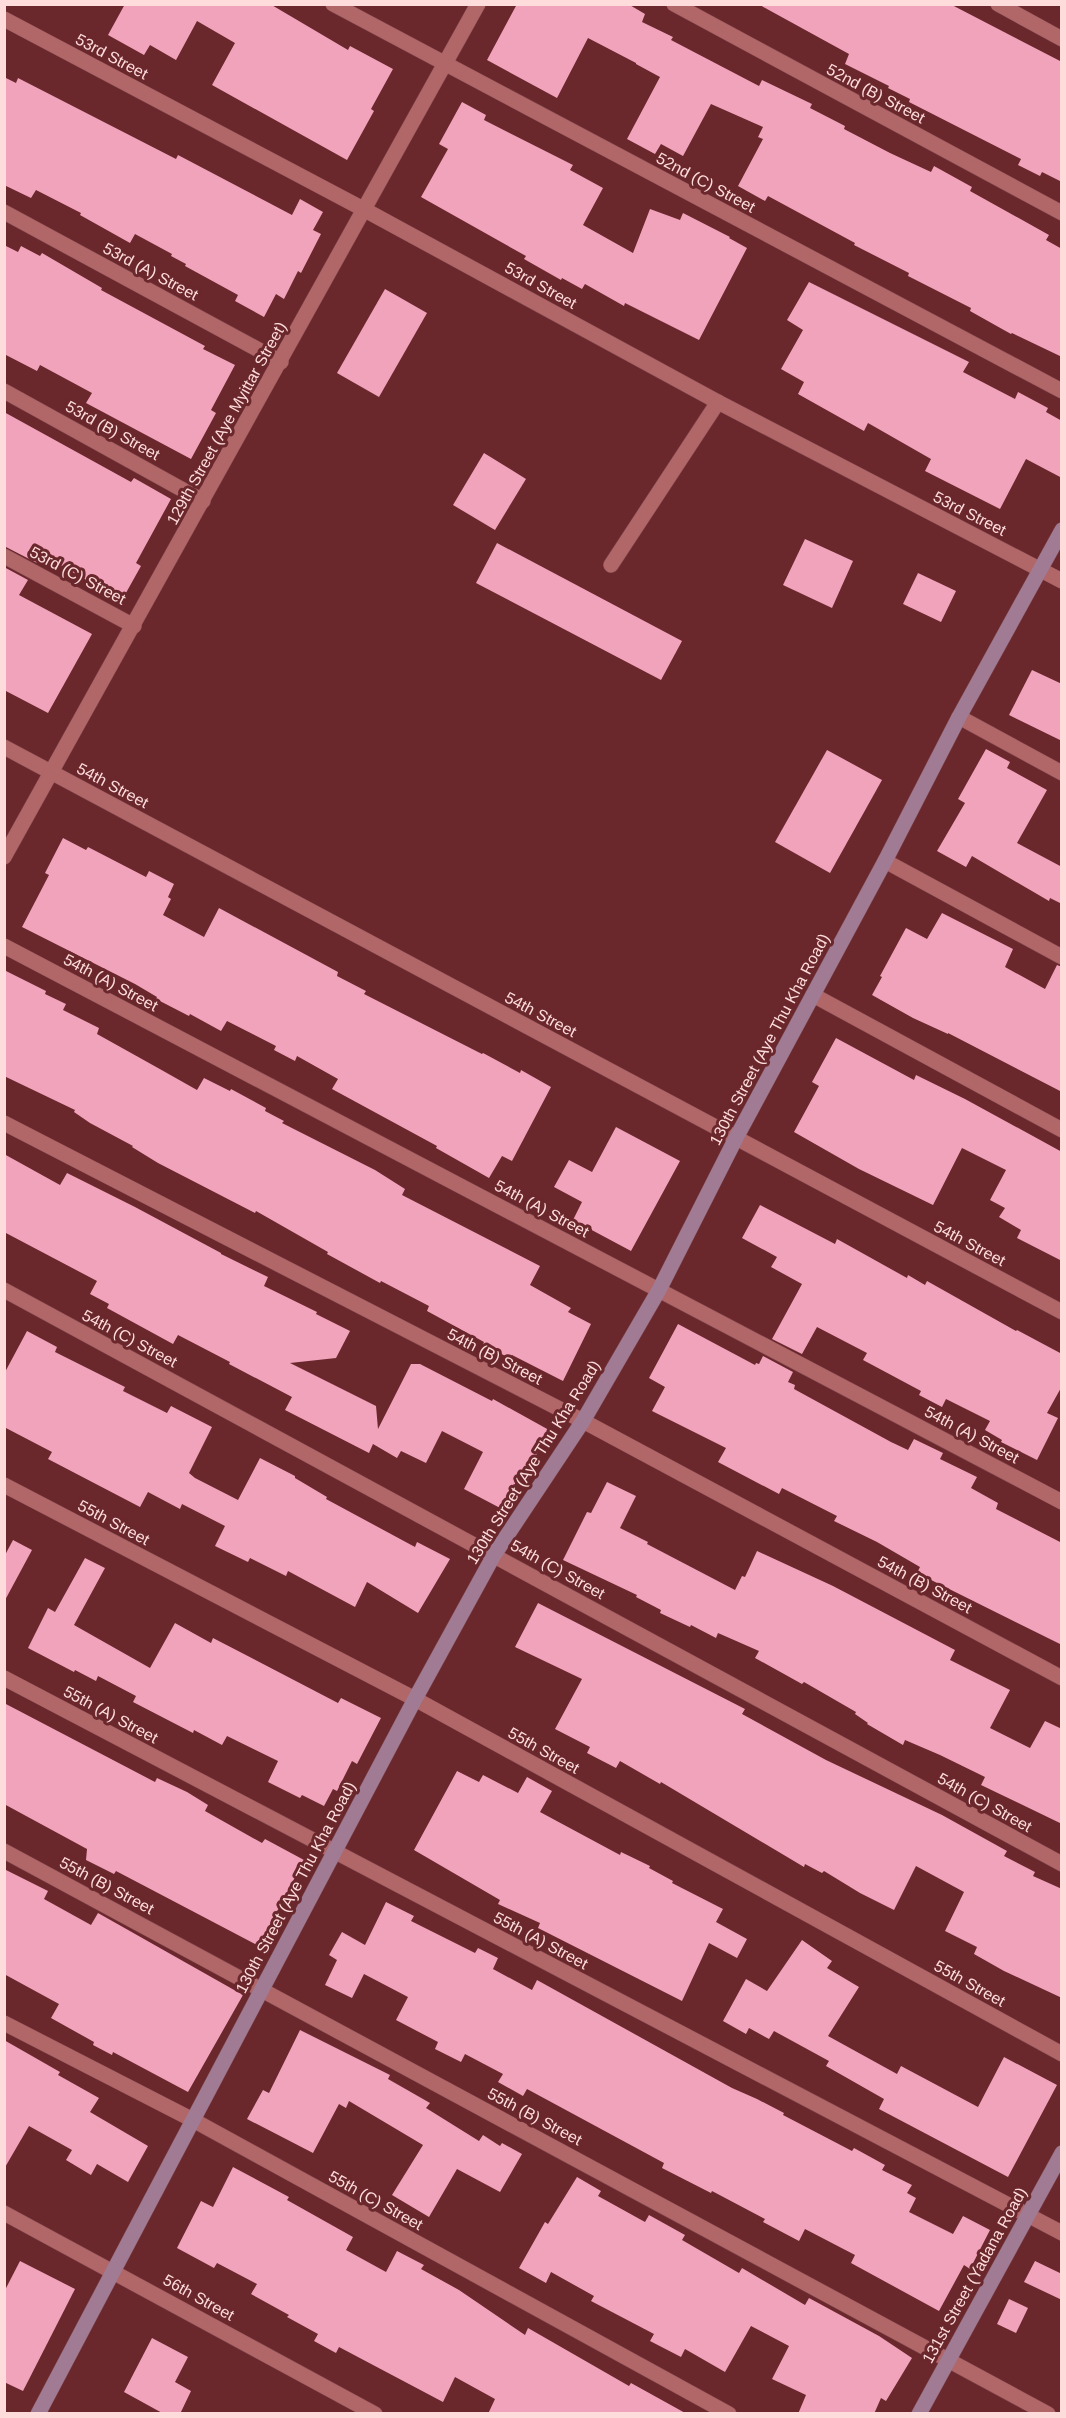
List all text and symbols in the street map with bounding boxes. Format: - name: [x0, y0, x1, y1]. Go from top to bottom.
- street label: 53rd Street: [73, 30, 151, 83]
- street label: 52nd (B) Street: [824, 60, 928, 127]
- street label: 52nd (C) Street: [653, 149, 759, 216]
- street label: 53rd (A) Street: [100, 239, 202, 304]
- street label: 53rd Street: [502, 259, 580, 312]
- street label: 129th Street (Aye Myittar Street): [163, 319, 289, 528]
- street label: 53rd (B) Street: [63, 398, 163, 464]
- street label: 53rd Street: [931, 488, 1009, 539]
- street label: 53rd (C) Street: [27, 543, 129, 608]
- street label: 54th Street: [74, 760, 152, 812]
- street label: 130th Street (Aye Thu Kha Road): [706, 931, 833, 1148]
- street label: 54th (A) Street: [61, 951, 161, 1015]
- street label: 54th Street: [502, 989, 580, 1041]
- street label: 54th (A) Street: [492, 1177, 592, 1241]
- street label: 54th Street: [931, 1218, 1009, 1270]
- street label: 54th (C) Street: [79, 1306, 181, 1371]
- street label: 54th (B) Street: [445, 1325, 545, 1388]
- street label: 130th Street (Aye Thu Kha Road): [463, 1357, 603, 1567]
- street label: 54th (A) Street: [922, 1403, 1022, 1467]
- street label: 55th Street: [75, 1497, 153, 1549]
- street label: 54th (C) Street: [508, 1537, 608, 1603]
- street label: 54th (B) Street: [875, 1553, 975, 1617]
- street label: 55th (A) Street: [61, 1683, 161, 1747]
- street label: 55th Street: [505, 1724, 583, 1777]
- street label: 54th (C) Street: [935, 1770, 1035, 1836]
- street label: 130th Street (Aye Thu Kha Road): [232, 1779, 359, 1996]
- street label: 55th (B) Street: [57, 1854, 157, 1918]
- street label: 55th (A) Street: [491, 1909, 591, 1973]
- street label: 55th Street: [931, 1957, 1009, 2010]
- street label: 55th (B) Street: [485, 2085, 585, 2149]
- street label: 55th (C) Street: [326, 2168, 426, 2234]
- street label: 131st Street (Yadana Road): [919, 2185, 1030, 2366]
- street label: 56th Street: [160, 2271, 238, 2324]

